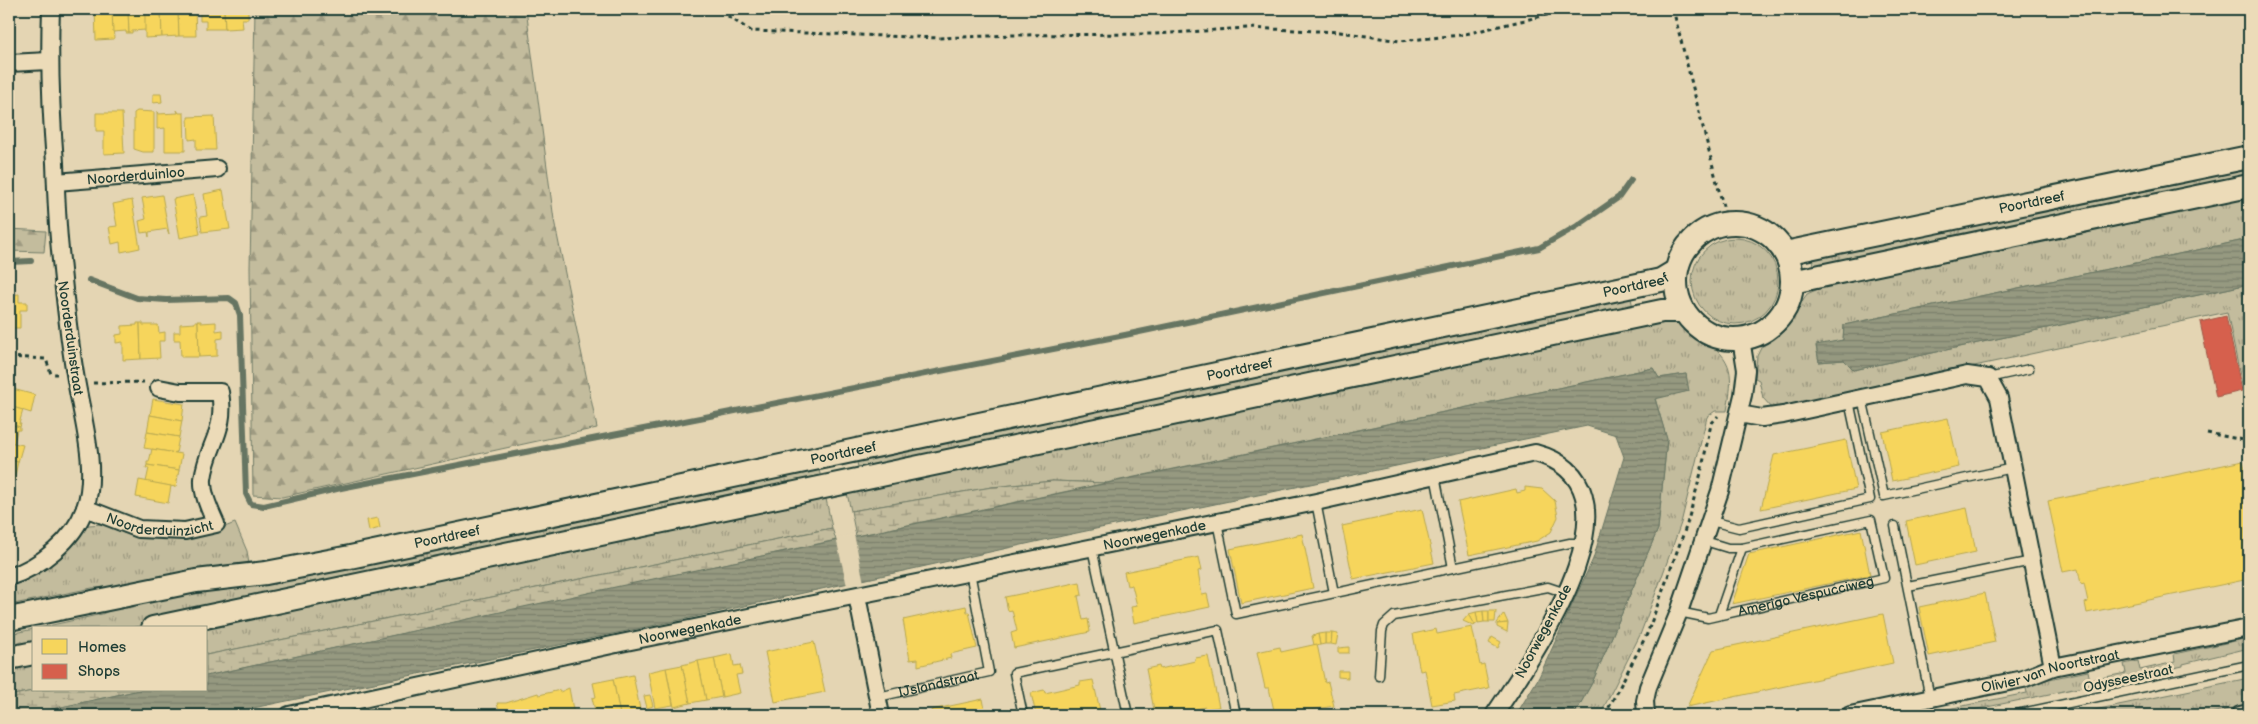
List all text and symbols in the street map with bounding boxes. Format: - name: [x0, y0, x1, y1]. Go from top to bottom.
- street label: Noorderduinloo: [86, 164, 186, 188]
- street label: Poortdreef: [1997, 187, 2067, 218]
- street label: Poortdreef: [1601, 269, 1673, 301]
- street label: Noorderduinstraat: [54, 280, 87, 397]
- street label: Poortdreef: [1205, 354, 1275, 385]
- street label: Poortdreef: [809, 438, 879, 469]
- street label: Noorderduinzicht: [104, 509, 215, 540]
- street label: Noorwegenkade: [1102, 517, 1207, 554]
- street label: Poortdreef: [413, 522, 482, 552]
- street label: Amerigo Vespucciweg: [1736, 573, 1876, 620]
- street label: Noorwegenkade: [1511, 581, 1575, 681]
- street label: Noorwegenkade: [637, 611, 743, 648]
- legend: [32, 626, 208, 692]
- text: Homes: [78, 638, 127, 657]
- street label: Olivier van Noortstraat: [1980, 646, 2121, 697]
- street label: Odysseestraat: [2082, 661, 2175, 696]
- text: Shops: [78, 662, 121, 681]
- street label: IJslandstraat: [897, 666, 981, 701]

